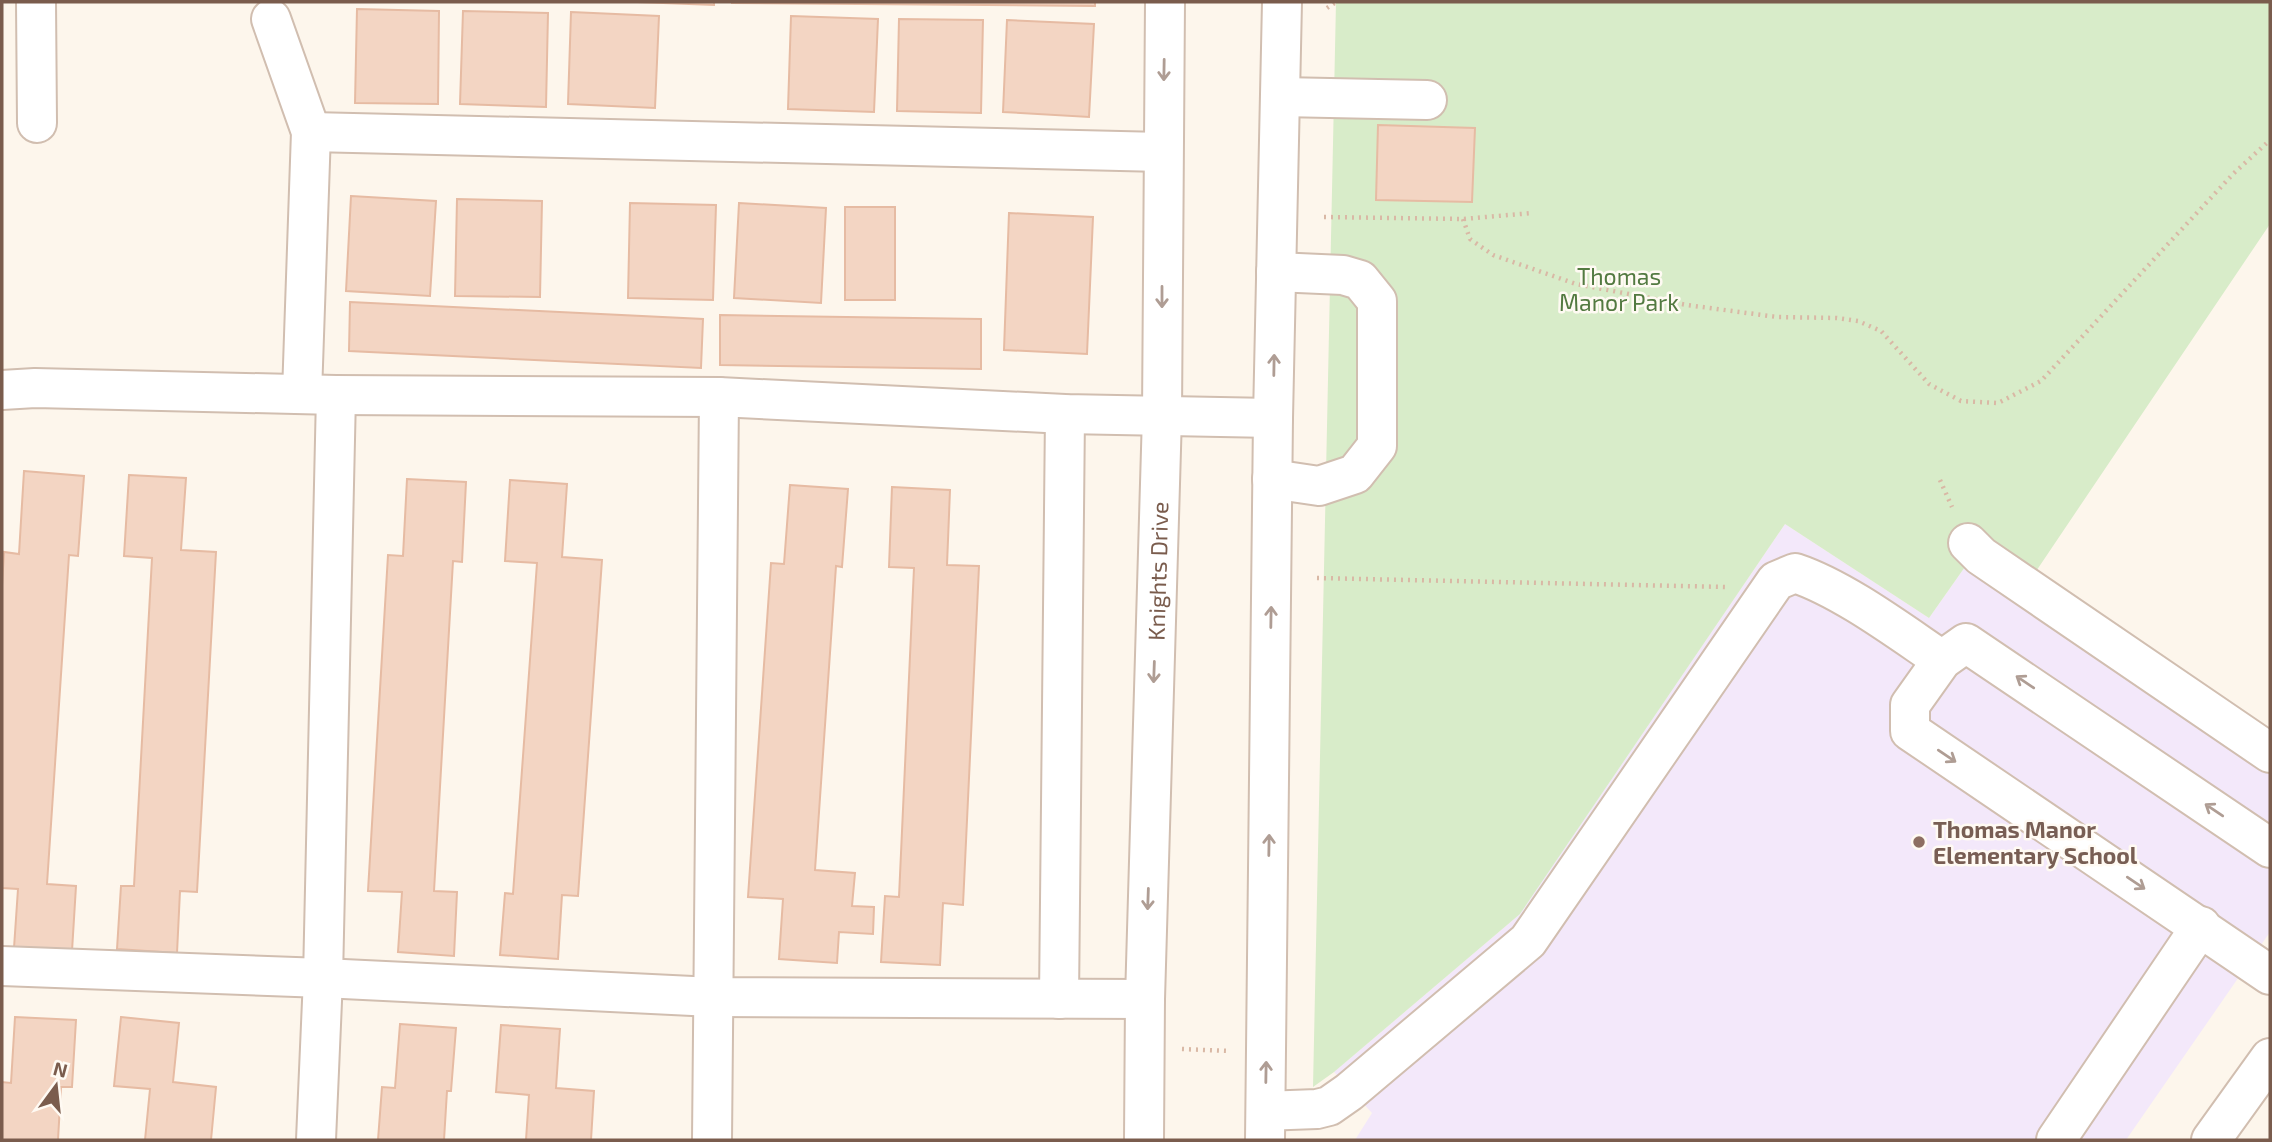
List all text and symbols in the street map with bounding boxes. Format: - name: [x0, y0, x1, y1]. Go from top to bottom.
- one-way arrow: [1157, 58, 1170, 81]
- park label: Thomas Manor Park: [1559, 262, 1679, 316]
- one-way arrow: [1155, 286, 1169, 309]
- one-way arrow: [1267, 354, 1281, 377]
- street label: Knights Drive: [1141, 501, 1173, 641]
- one-way arrow: [1264, 606, 1278, 629]
- one-way arrow: [1148, 660, 1161, 683]
- one-way arrow: [2016, 675, 2035, 690]
- one-way arrow: [1937, 749, 1956, 764]
- one-way arrow: [2204, 802, 2224, 816]
- place label: Thomas Manor Elementary School: [1933, 815, 2138, 869]
- one-way arrow: [1262, 833, 1276, 856]
- marker: Thomas Manor Elementary School: [1911, 834, 1927, 850]
- one-way arrow: [2126, 876, 2145, 890]
- one-way arrow: [1141, 888, 1154, 911]
- north arrow: [21, 1051, 91, 1121]
- text: N: [51, 1056, 70, 1082]
- one-way arrow: [1260, 1061, 1273, 1084]

